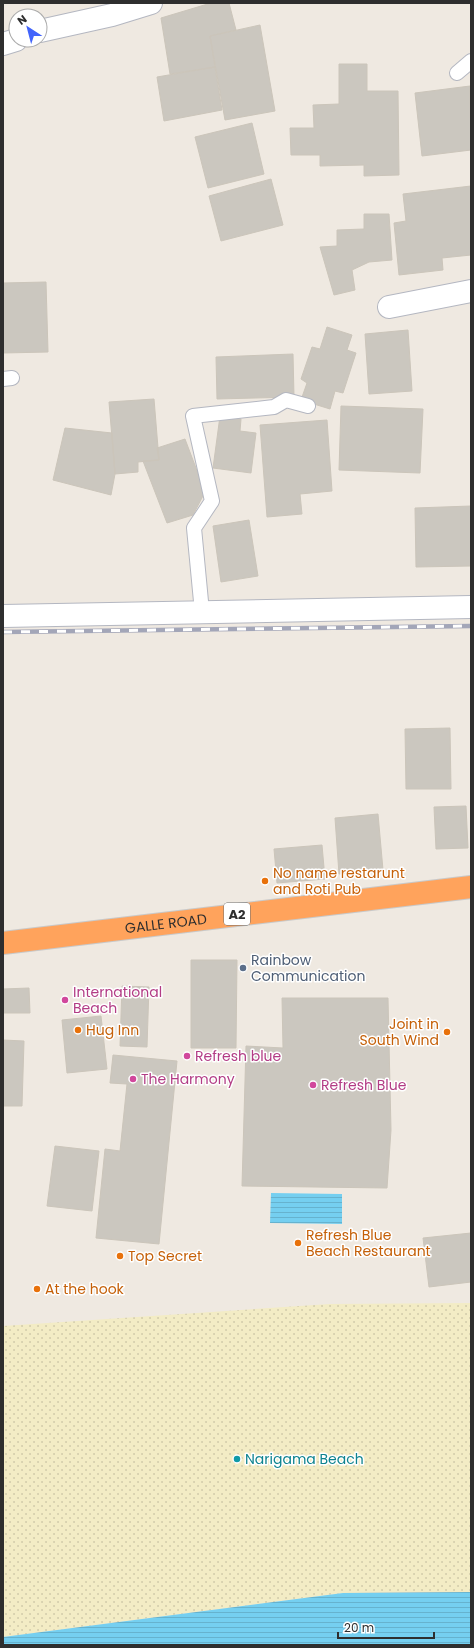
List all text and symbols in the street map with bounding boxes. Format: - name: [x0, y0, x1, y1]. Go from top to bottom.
- north arrow: [8, 8, 48, 48]
- text: N: [14, 11, 30, 29]
- place label: No name restarunt and Roti Pub: [273, 863, 405, 899]
- marker: No name restarunt and Roti Pub: [260, 876, 270, 886]
- road number: A2: [224, 903, 250, 925]
- street label: GALLE ROAD: [124, 909, 208, 938]
- place label: Rainbow Communication: [251, 950, 365, 986]
- marker: Rainbow Communication: [238, 963, 248, 973]
- place label: International Beach: [73, 982, 162, 1018]
- marker: International Beach: [60, 995, 70, 1005]
- place label: Joint in South Wind: [360, 1014, 439, 1050]
- place label: Hug Inn: [86, 1020, 139, 1040]
- marker: Hug Inn: [73, 1025, 83, 1035]
- marker: Joint in South Wind: [442, 1027, 452, 1037]
- place label: Refresh blue: [195, 1046, 282, 1066]
- marker: Refresh blue: [182, 1051, 192, 1061]
- place label: The Harmony: [141, 1069, 235, 1089]
- marker: The Harmony: [128, 1074, 138, 1084]
- place label: Refresh Blue: [321, 1075, 407, 1095]
- marker: Refresh Blue: [308, 1080, 318, 1090]
- place label: Refresh Blue Beach Restaurant: [306, 1225, 431, 1261]
- marker: Refresh Blue Beach Restaurant: [293, 1238, 303, 1248]
- place label: Top Secret: [128, 1246, 202, 1266]
- marker: Top Secret: [115, 1251, 125, 1261]
- place label: At the hook: [45, 1279, 125, 1299]
- marker: At the hook: [32, 1284, 42, 1294]
- place label: Narigama Beach: [245, 1449, 364, 1469]
- marker: Narigama Beach: [232, 1454, 242, 1464]
- scale bar: [338, 1614, 434, 1640]
- text: 20 m: [344, 1619, 374, 1636]

